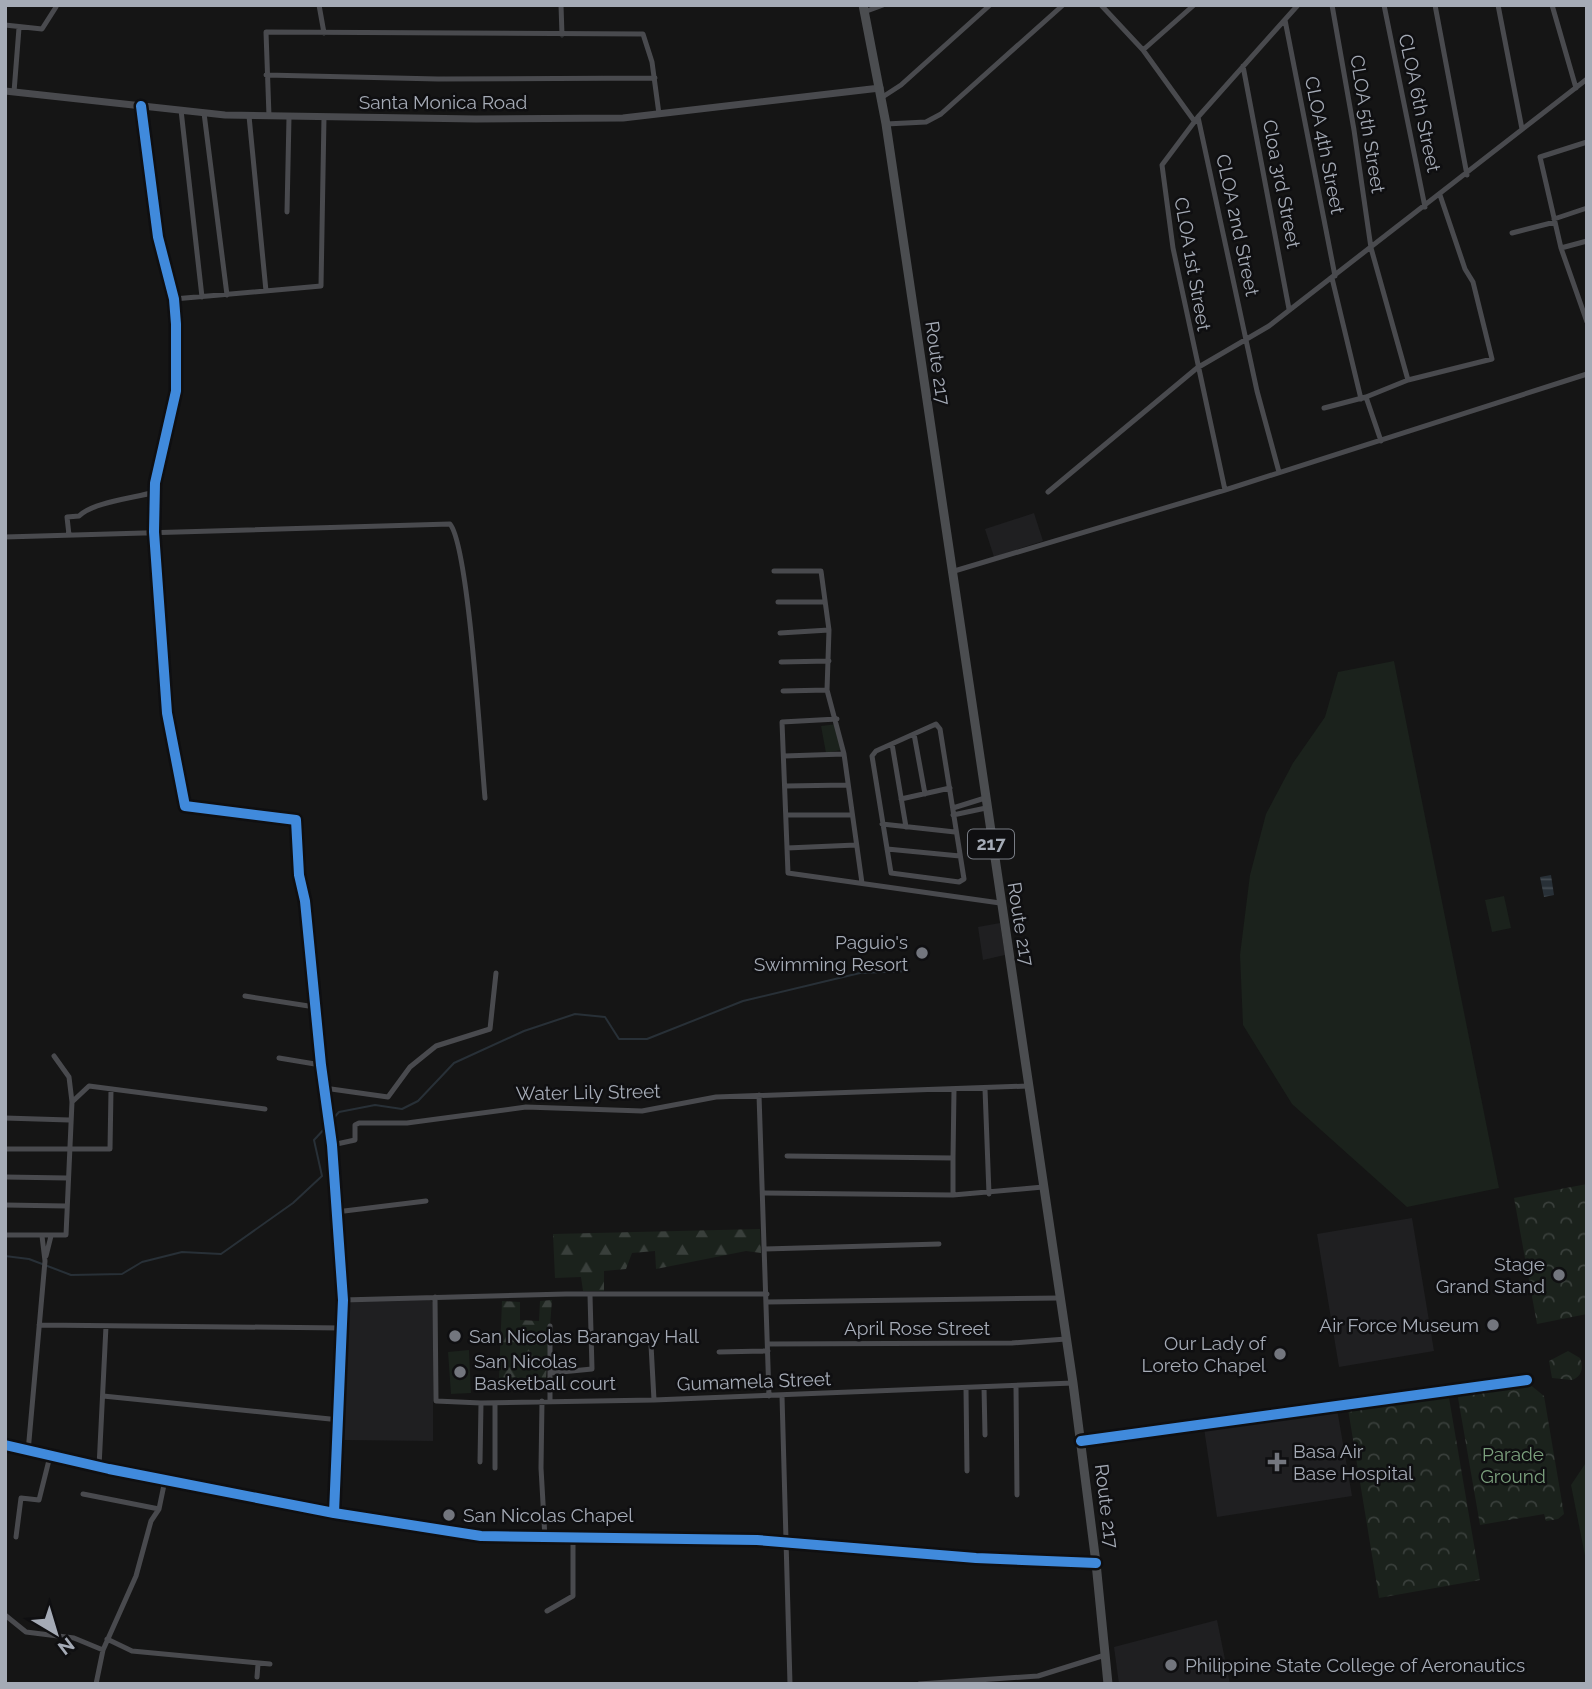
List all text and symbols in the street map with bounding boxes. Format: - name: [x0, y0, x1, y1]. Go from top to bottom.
- street label: CLOA 6th Street: [1395, 32, 1446, 175]
- street label: CLOA 5th Street: [1346, 53, 1390, 195]
- street label: CLOA 4th Street: [1301, 74, 1349, 216]
- street label: Santa Monica Road: [359, 91, 527, 113]
- street label: Cloa 3rd Street: [1259, 118, 1305, 251]
- street label: CLOA 2nd Street: [1212, 152, 1264, 299]
- street label: CLOA 1st Street: [1170, 195, 1216, 333]
- street label: Route 217: [921, 319, 955, 407]
- road number: 217: [968, 830, 1014, 858]
- street label: Route 217: [1003, 880, 1039, 968]
- place label: Paguio's Swimming Resort: [754, 931, 909, 975]
- marker: Paguio's Swimming Resort: [914, 945, 930, 961]
- street label: Water Lily Street: [515, 1080, 661, 1104]
- place label: Stage Grand Stand: [1436, 1253, 1545, 1297]
- marker: Stage Grand Stand: [1551, 1267, 1567, 1283]
- place label: Air Force Museum: [1319, 1314, 1479, 1336]
- street label: April Rose Street: [844, 1317, 991, 1339]
- marker: Air Force Museum: [1485, 1317, 1501, 1333]
- place label: San Nicolas Barangay Hall: [469, 1325, 700, 1347]
- marker: San Nicolas Barangay Hall: [447, 1328, 463, 1344]
- place label: Our Lady of Loreto Chapel: [1142, 1332, 1267, 1376]
- marker: Our Lady of Loreto Chapel: [1272, 1346, 1288, 1362]
- place label: San Nicolas Basketball court: [474, 1350, 616, 1394]
- marker: San Nicolas Basketball court: [452, 1364, 468, 1380]
- street label: Gumamela Street: [676, 1367, 832, 1395]
- place label: Basa Air Base Hospital: [1293, 1440, 1414, 1484]
- park label: Parade Ground: [1480, 1443, 1546, 1487]
- marker: Basa Air Base Hospital: [1267, 1452, 1287, 1472]
- street label: Route 217: [1091, 1462, 1123, 1550]
- place label: San Nicolas Chapel: [463, 1504, 634, 1526]
- marker: San Nicolas Chapel: [441, 1507, 457, 1523]
- north arrow: [21, 1598, 91, 1668]
- text: N: [54, 1633, 79, 1660]
- place label: Philippine State College of Aeronautics: [1185, 1654, 1525, 1676]
- marker: Philippine State College of Aeronautics: [1163, 1657, 1179, 1673]

